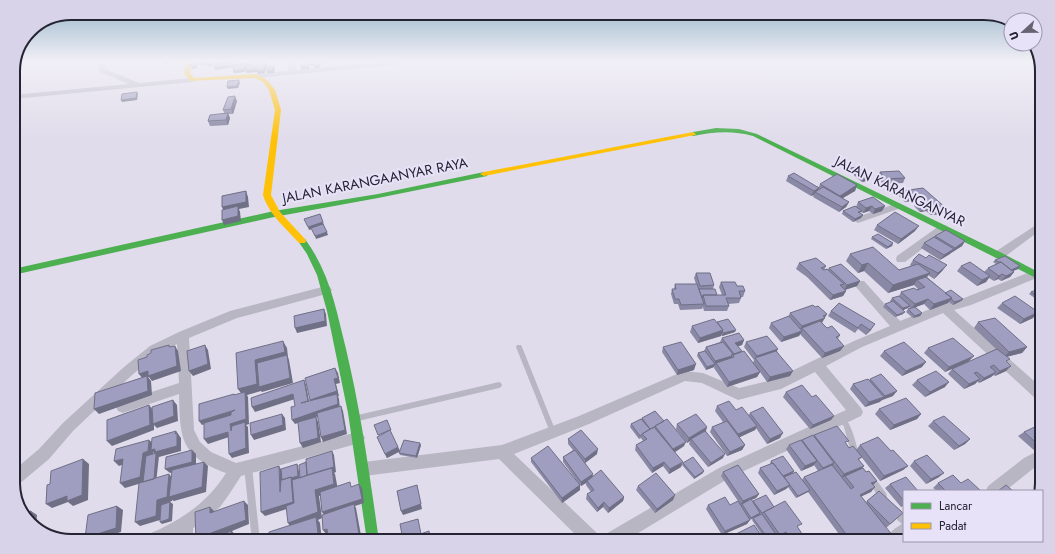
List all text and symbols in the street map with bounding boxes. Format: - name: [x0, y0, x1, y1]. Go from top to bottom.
- north arrow: [1003, 12, 1043, 52]
- text: U: [1005, 29, 1023, 42]
- street label: JALAN KARANGANYAR: [830, 150, 969, 231]
- street label: JALAN KARANGAANYAR RAYA: [279, 152, 470, 208]
- legend: [903, 490, 1043, 542]
- text: Lancar: [939, 497, 973, 515]
- text: Padat: [939, 517, 967, 535]

